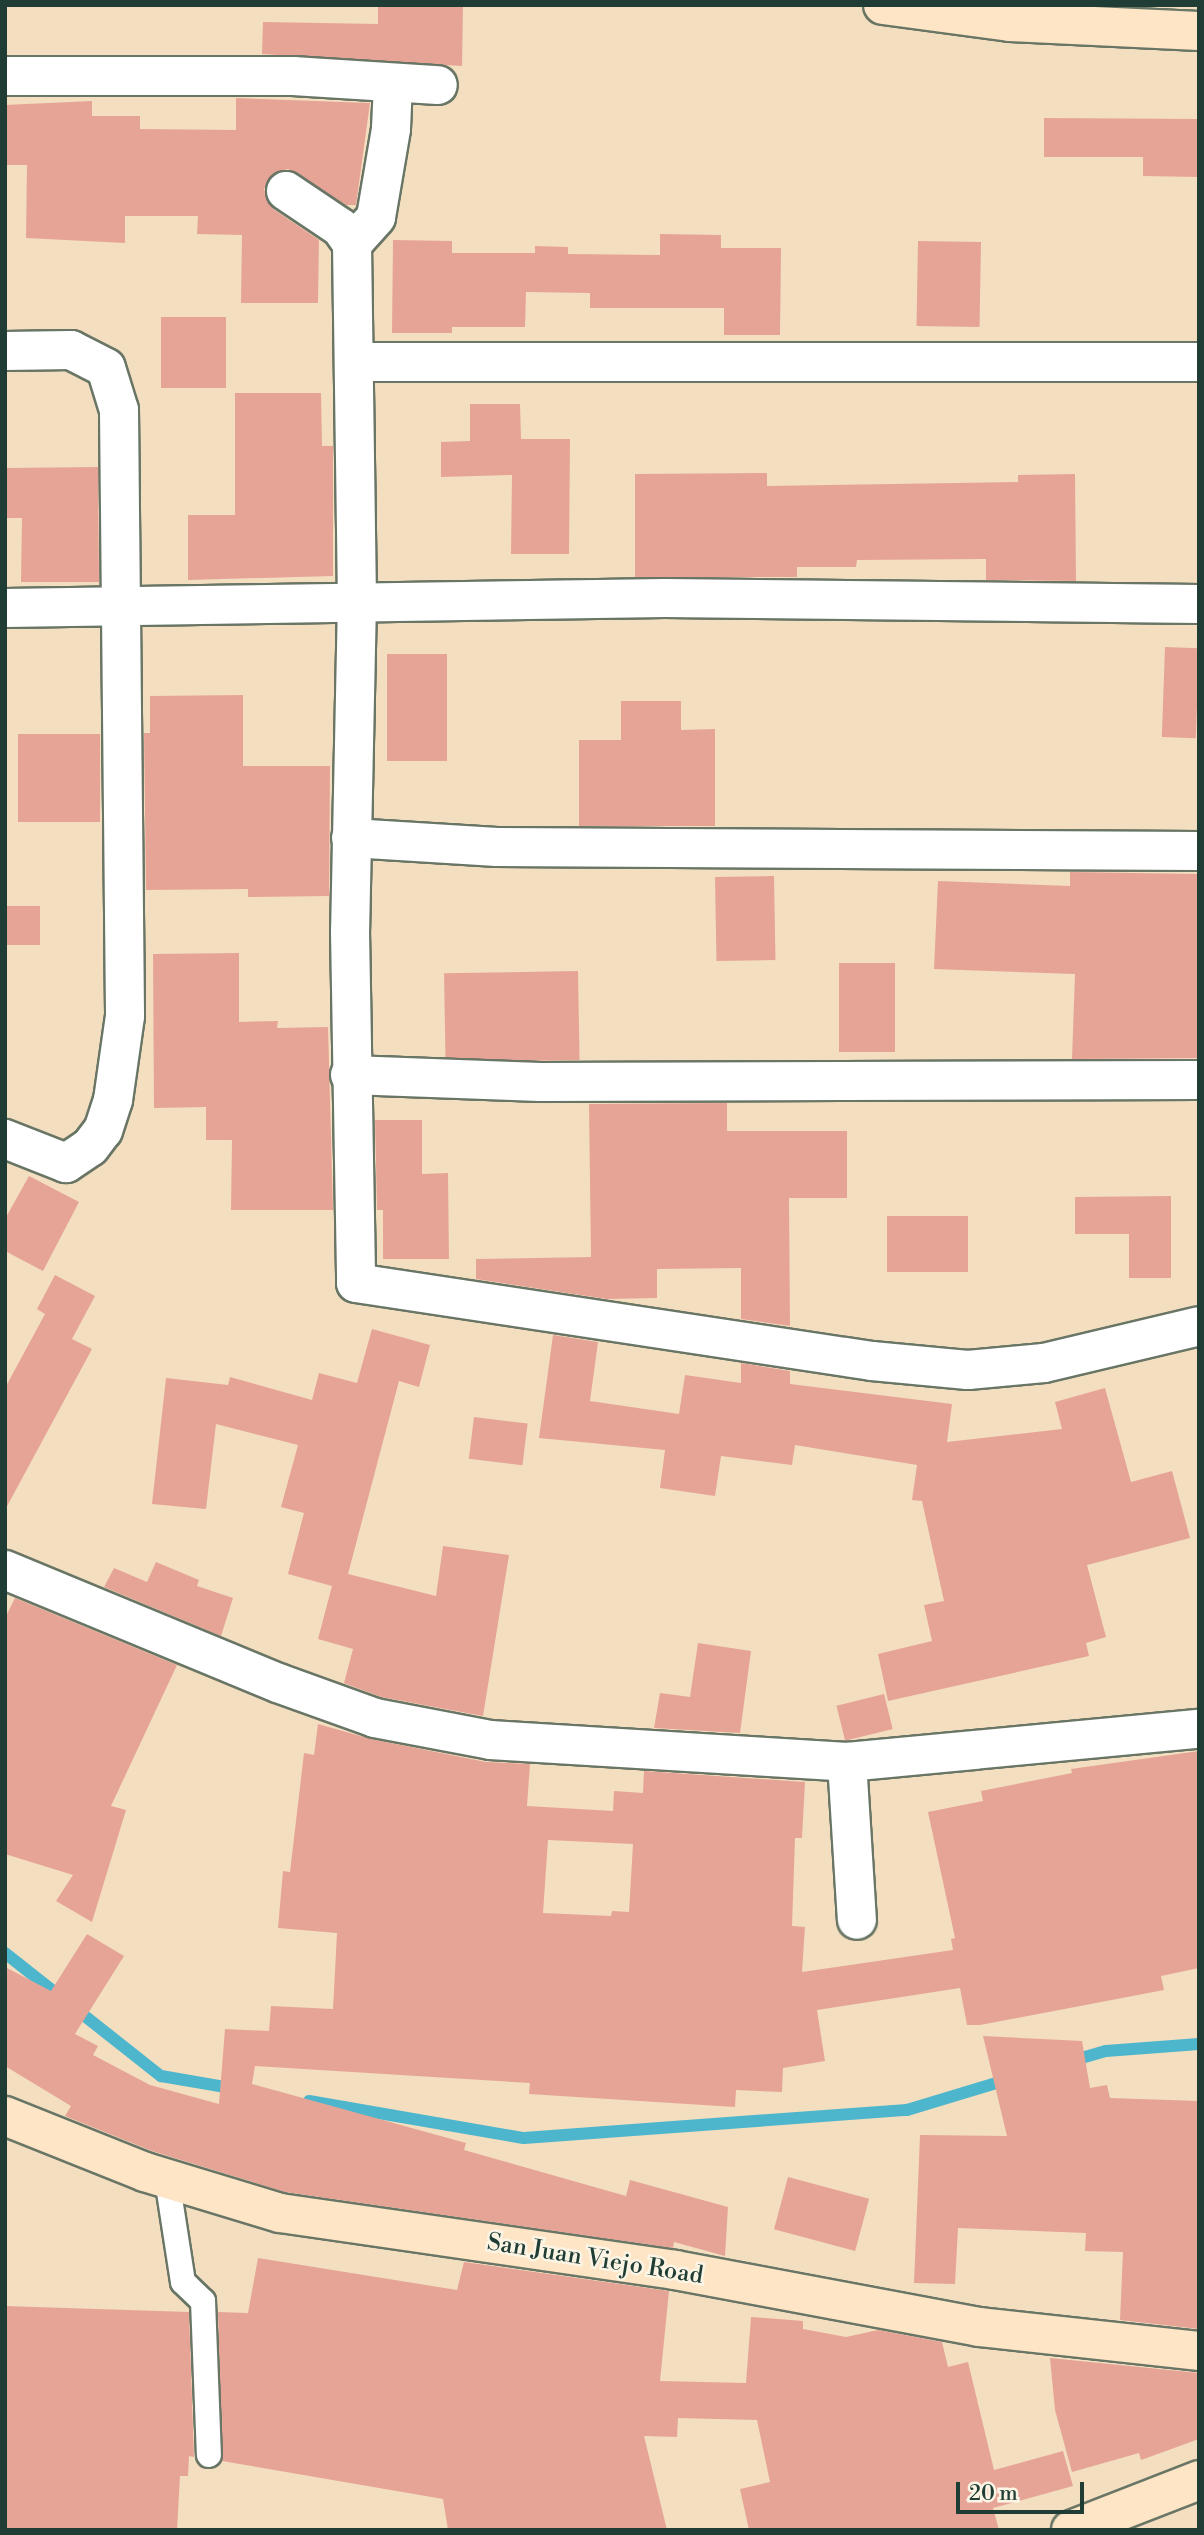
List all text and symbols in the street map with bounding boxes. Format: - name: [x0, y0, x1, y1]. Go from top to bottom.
- street label: San Juan Viejo Road: [485, 2229, 705, 2291]
- scale bar: [959, 2468, 1087, 2512]
- text: 20 m: [969, 2481, 1018, 2507]

